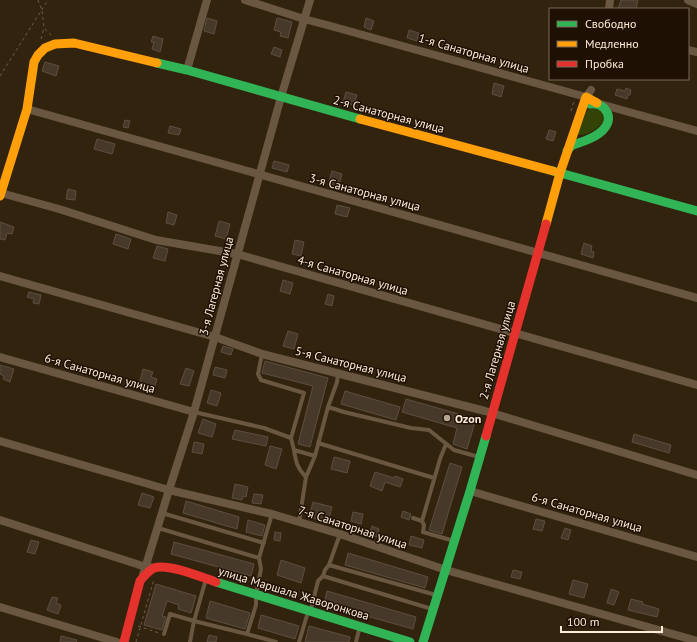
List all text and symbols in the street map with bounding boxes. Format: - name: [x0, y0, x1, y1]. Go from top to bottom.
- legend: [549, 8, 689, 80]
- text: Свободно: [585, 16, 636, 31]
- street label: 1-я Санаторная улица: [417, 30, 531, 76]
- text: Медленно: [585, 36, 639, 51]
- text: Пробка: [585, 56, 624, 71]
- street label: 2-я Санаторная улица: [332, 92, 446, 136]
- street label: 3-я Санаторная улица: [308, 170, 422, 214]
- street label: 3-я Лагерная улица: [196, 235, 236, 337]
- street label: 4-я Санаторная улица: [296, 252, 410, 298]
- street label: 2-я Лагерная улица: [476, 299, 518, 401]
- street label: 5-я Санаторная улица: [294, 343, 408, 385]
- street label: 6-я Санаторная улица: [43, 350, 157, 396]
- place label: Ozon: [455, 411, 481, 426]
- marker: Ozon: [442, 413, 452, 423]
- street label: 6-я Санаторная улица: [530, 489, 644, 535]
- street label: 7-я Санаторная улица: [297, 502, 409, 552]
- street label: улица Маршала Жаворонкова: [217, 563, 371, 623]
- scale bar: [561, 608, 662, 634]
- text: 100 m: [567, 614, 600, 629]

